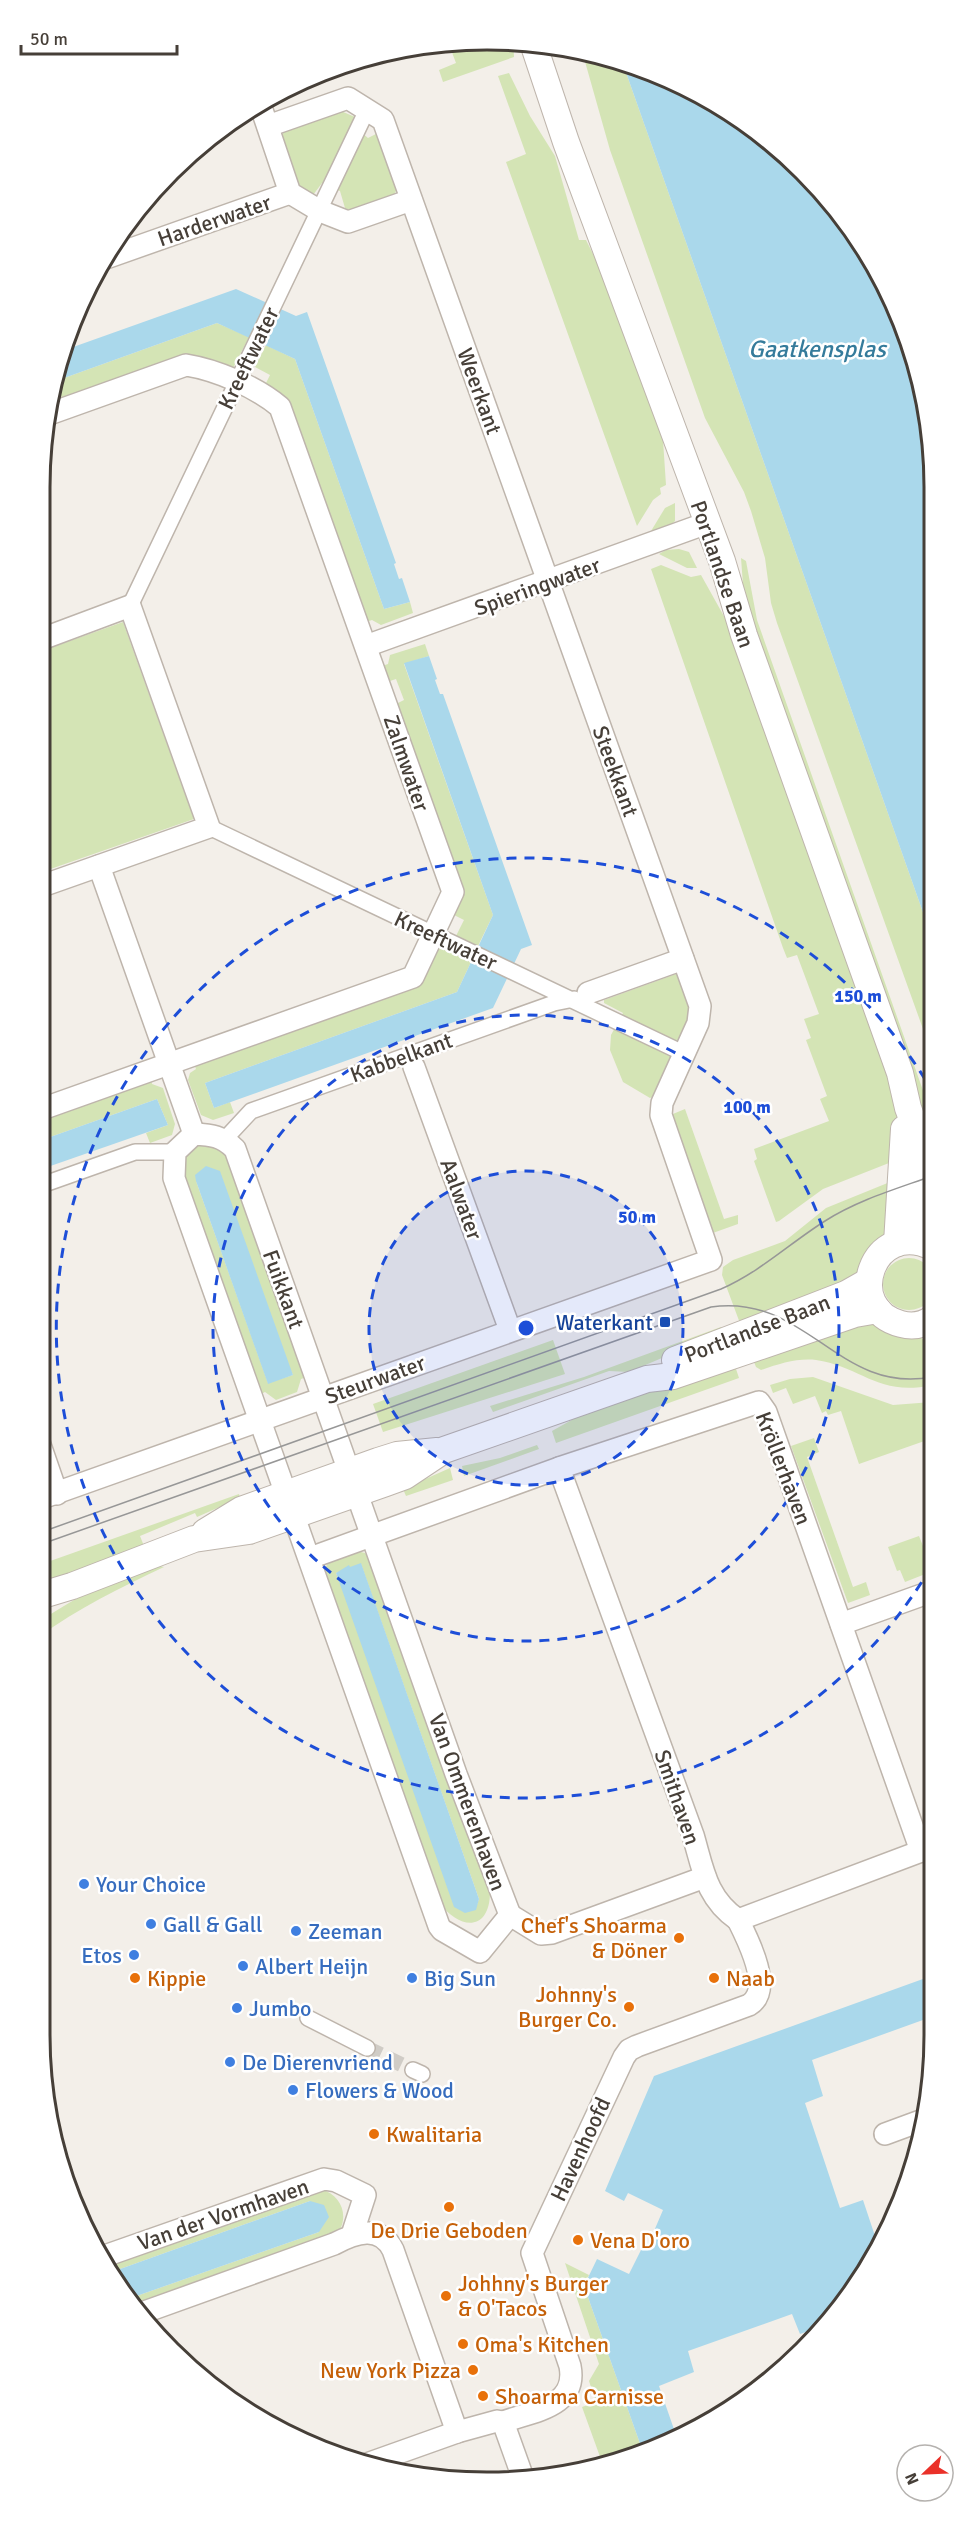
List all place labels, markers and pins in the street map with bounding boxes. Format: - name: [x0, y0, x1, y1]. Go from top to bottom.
- place label: Waterkant: [556, 1309, 653, 1336]
- marker: Waterkant: [658, 1315, 672, 1329]
- centre of rings: [516, 1318, 536, 1338]
- place label: Your Choice: [96, 1871, 206, 1898]
- marker: Your Choice: [77, 1877, 91, 1891]
- place label: Gall & Gall: [163, 1911, 262, 1938]
- place label: Chef's Shoarma & Döner: [521, 1912, 667, 1964]
- marker: Gall & Gall: [144, 1917, 158, 1931]
- place label: Zeeman: [308, 1918, 383, 1945]
- marker: Zeeman: [289, 1924, 303, 1938]
- marker: Chef's Shoarma & Döner: [672, 1931, 686, 1945]
- place label: Etos: [81, 1942, 122, 1969]
- marker: Etos: [127, 1948, 141, 1962]
- place label: Albert Heijn: [255, 1953, 368, 1980]
- marker: Albert Heijn: [236, 1959, 250, 1973]
- place label: Kippie: [147, 1965, 206, 1992]
- place label: Big Sun: [424, 1965, 496, 1992]
- place label: Naab: [726, 1965, 775, 1992]
- marker: Kippie: [128, 1971, 142, 1985]
- marker: Big Sun: [405, 1971, 419, 1985]
- marker: Naab: [707, 1971, 721, 1985]
- place label: Johnny's Burger Co.: [518, 1981, 617, 2033]
- place label: Jumbo: [249, 1995, 311, 2022]
- marker: Johnny's Burger Co.: [622, 2000, 636, 2014]
- marker: Jumbo: [230, 2001, 244, 2015]
- place label: De Dierenvriend: [242, 2049, 393, 2076]
- marker: De Dierenvriend: [223, 2055, 237, 2069]
- place label: Flowers & Wood: [305, 2077, 454, 2104]
- marker: Flowers & Wood: [286, 2083, 300, 2097]
- place label: Kwalitaria: [386, 2121, 482, 2148]
- marker: Kwalitaria: [367, 2127, 381, 2141]
- marker: De Drie Geboden: [442, 2200, 456, 2214]
- place label: De Drie Geboden: [370, 2217, 528, 2244]
- place label: Vena D'oro: [590, 2227, 690, 2254]
- marker: Vena D'oro: [571, 2233, 585, 2247]
- place label: Johhny's Burger & O'Tacos: [458, 2270, 608, 2322]
- marker: Johhny's Burger & O'Tacos: [439, 2289, 453, 2303]
- place label: Oma's Kitchen: [475, 2331, 609, 2358]
- marker: Oma's Kitchen: [456, 2337, 470, 2351]
- place label: New York Pizza: [320, 2357, 461, 2384]
- marker: New York Pizza: [466, 2363, 480, 2377]
- place label: Shoarma Carnisse: [495, 2383, 664, 2410]
- marker: Shoarma Carnisse: [476, 2389, 490, 2403]

